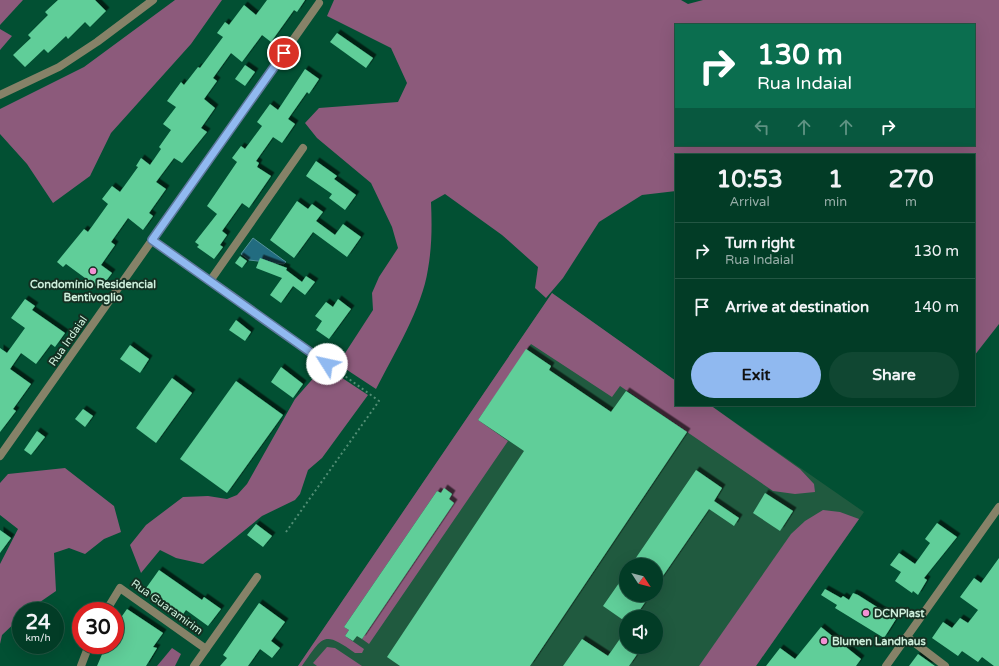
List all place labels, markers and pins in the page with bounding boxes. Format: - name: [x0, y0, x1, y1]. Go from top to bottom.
- pin: [267, 36, 301, 70]
- marker: Condomínio Residencial Bentivoglio: [88, 266, 98, 276]
- place label: Condomínio Residencial Bentivoglio: [30, 278, 156, 305]
- place label: DCNPlast: [874, 607, 925, 620]
- marker: DCNPlast: [861, 608, 871, 618]
- place label: Blumen Landhaus: [832, 635, 927, 648]
- marker: Blumen Landhaus: [819, 636, 829, 646]

